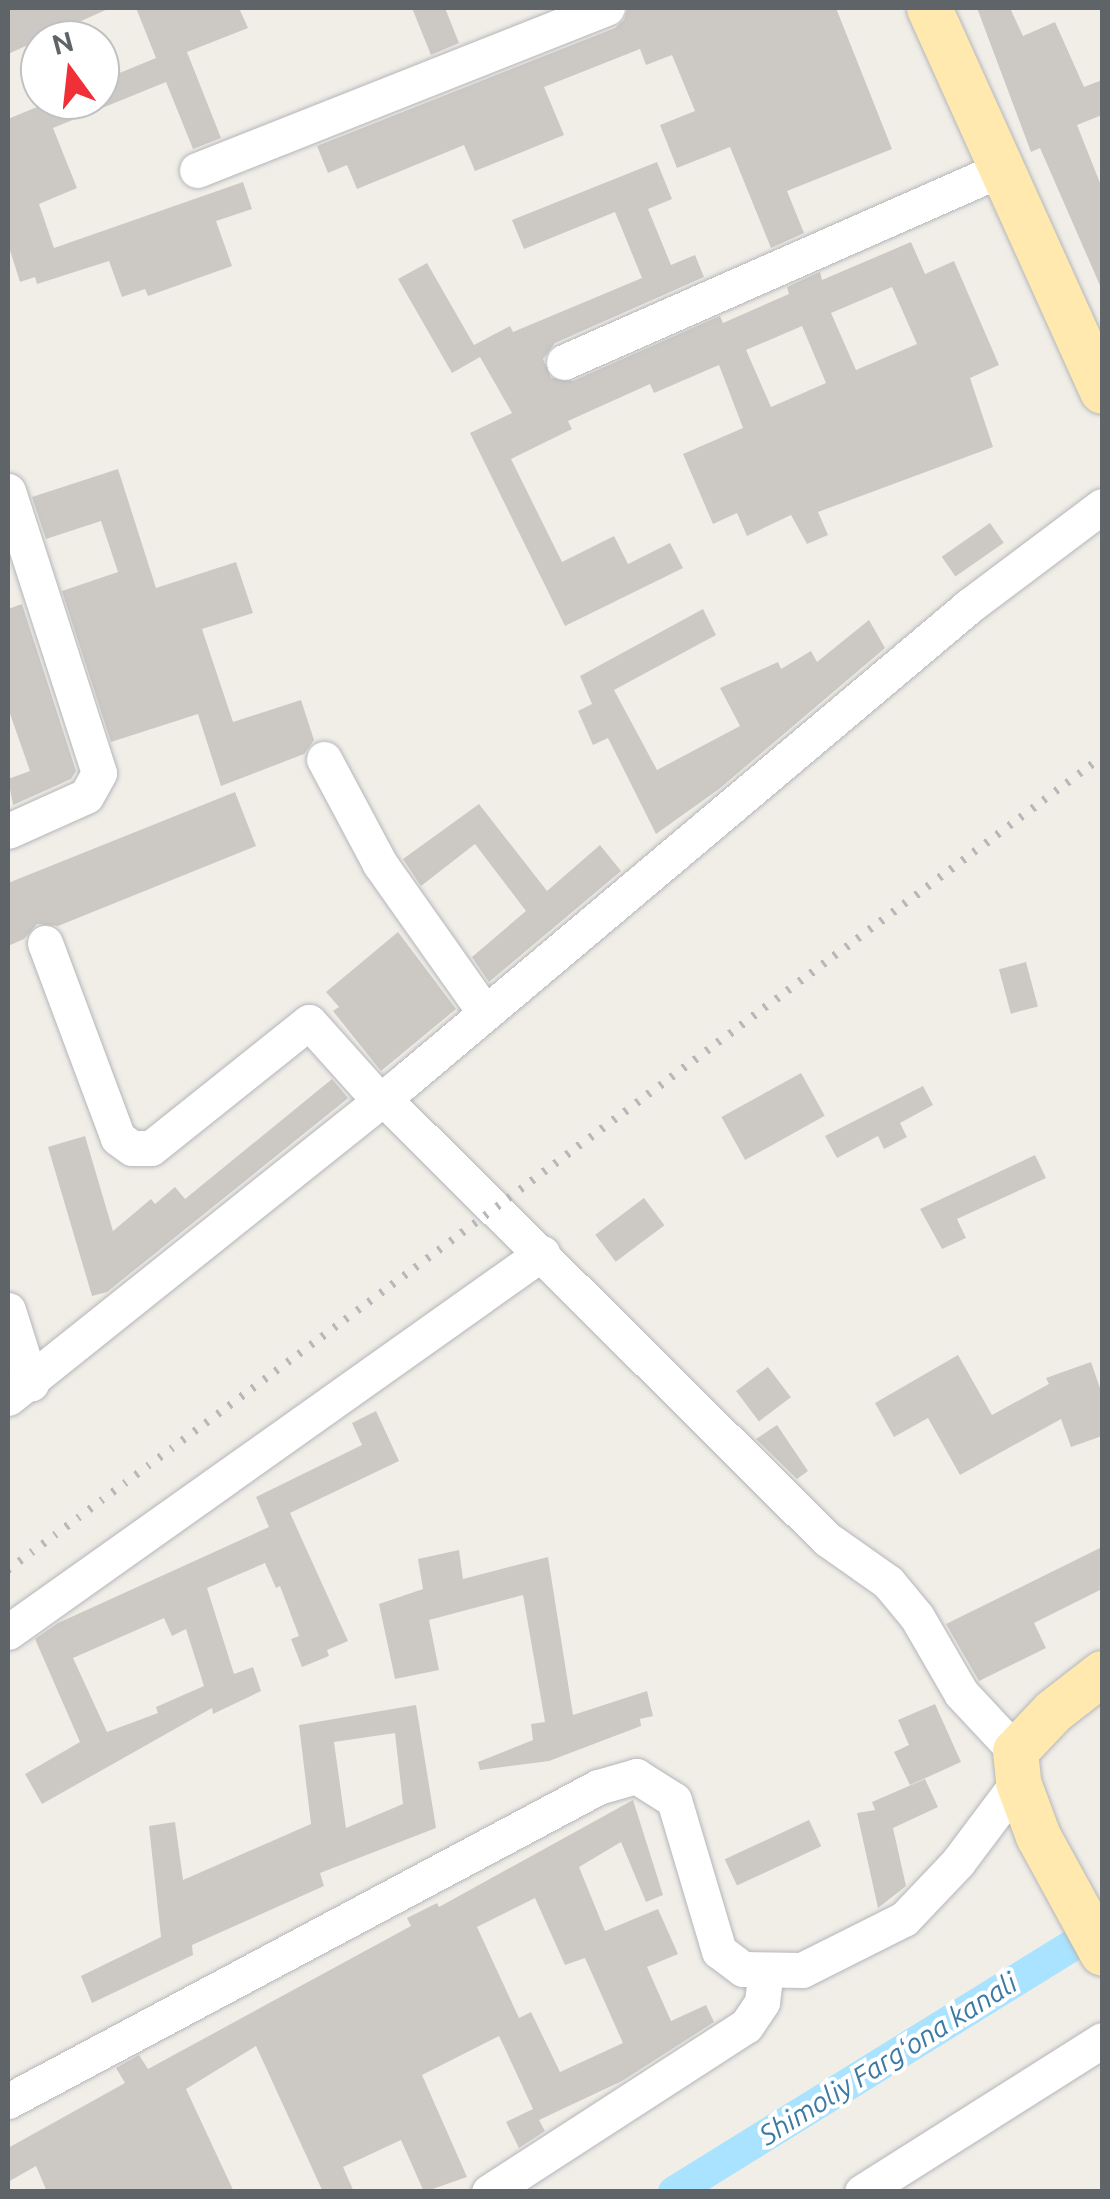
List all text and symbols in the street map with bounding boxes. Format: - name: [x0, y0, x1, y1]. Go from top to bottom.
- north arrow: [20, 20, 120, 120]
- text: N: [49, 25, 77, 60]
- water label: Shimoliy Fargʻona kanali: [753, 1966, 1023, 2152]

